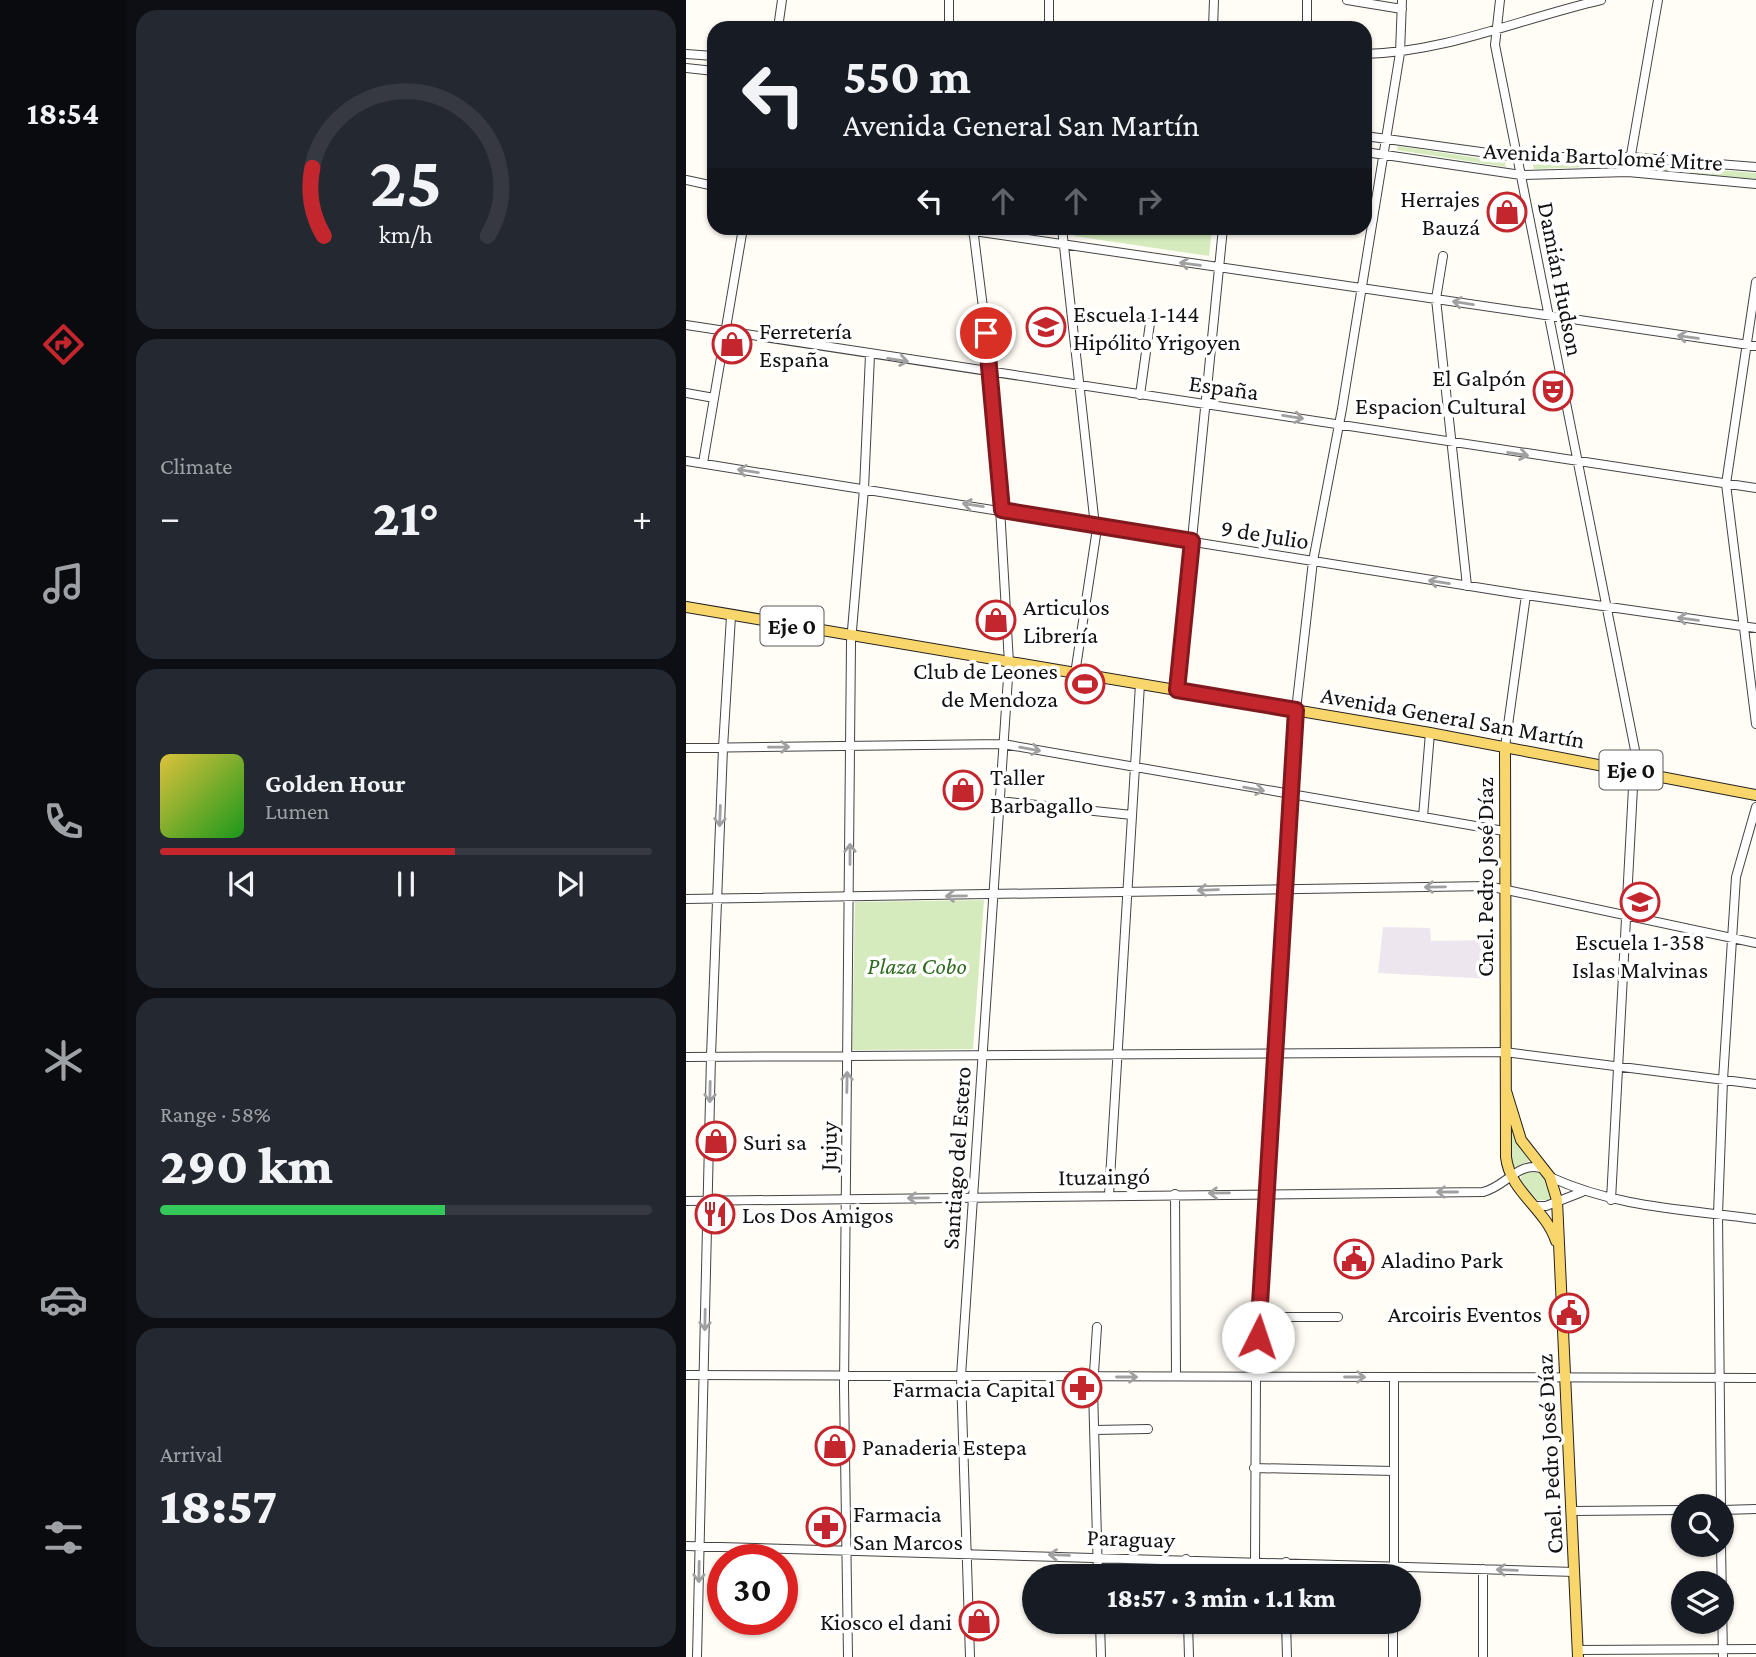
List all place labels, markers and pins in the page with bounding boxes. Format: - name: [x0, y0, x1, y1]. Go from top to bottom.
- place label: Herrajes Bauzá: [1400, 185, 1480, 240]
- shop icon: Herrajes Bauzá: [1486, 191, 1528, 233]
- place label: Escuela 1-144 Hipólito Yrigoyen: [1073, 300, 1241, 355]
- pin: [956, 303, 1016, 363]
- school or university icon: Escuela 1-144 Hipólito Yrigoyen: [1025, 306, 1067, 348]
- place label: Ferretería España: [759, 317, 852, 372]
- shop icon: Ferretería España: [711, 323, 753, 365]
- place label: El Galpón Espacion Cultural: [1355, 364, 1526, 419]
- theatre icon: El Galpón Espacion Cultural: [1532, 370, 1574, 412]
- place label: Articulos Librería: [1023, 593, 1110, 648]
- shop icon: Articulos Librería: [975, 599, 1017, 641]
- place label: Club de Leones de Mendoza: [913, 657, 1058, 712]
- sports icon: Club de Leones de Mendoza: [1064, 663, 1106, 705]
- place label: Taller Barbagallo: [990, 763, 1093, 818]
- shop icon: Taller Barbagallo: [942, 769, 984, 811]
- school or university icon: Escuela 1-358 Islas Malvinas: [1619, 881, 1661, 923]
- place label: Escuela 1-358 Islas Malvinas: [1572, 928, 1708, 983]
- shop icon: Suri sa: [695, 1120, 737, 1162]
- place label: Suri sa: [743, 1128, 807, 1155]
- restaurant icon: Los Dos Amigos: [694, 1193, 736, 1235]
- place label: Los Dos Amigos: [742, 1201, 894, 1228]
- public building icon: Aladino Park: [1333, 1238, 1375, 1280]
- place label: Aladino Park: [1381, 1246, 1503, 1273]
- public building icon: Arcoiris Eventos: [1548, 1292, 1590, 1334]
- place label: Arcoiris Eventos: [1388, 1300, 1542, 1327]
- pharmacy icon: Farmacia Capital: [1061, 1367, 1103, 1409]
- place label: Farmacia Capital: [893, 1375, 1055, 1402]
- shop icon: Panaderia Estepa: [814, 1425, 856, 1467]
- place label: Panaderia Estepa: [862, 1433, 1027, 1460]
- place label: Farmacia San Marcos: [853, 1500, 963, 1555]
- pharmacy icon: Farmacia San Marcos: [805, 1506, 847, 1548]
- shop icon: Kiosco el dani: [958, 1600, 1000, 1642]
- place label: Kiosco el dani: [820, 1608, 952, 1635]

